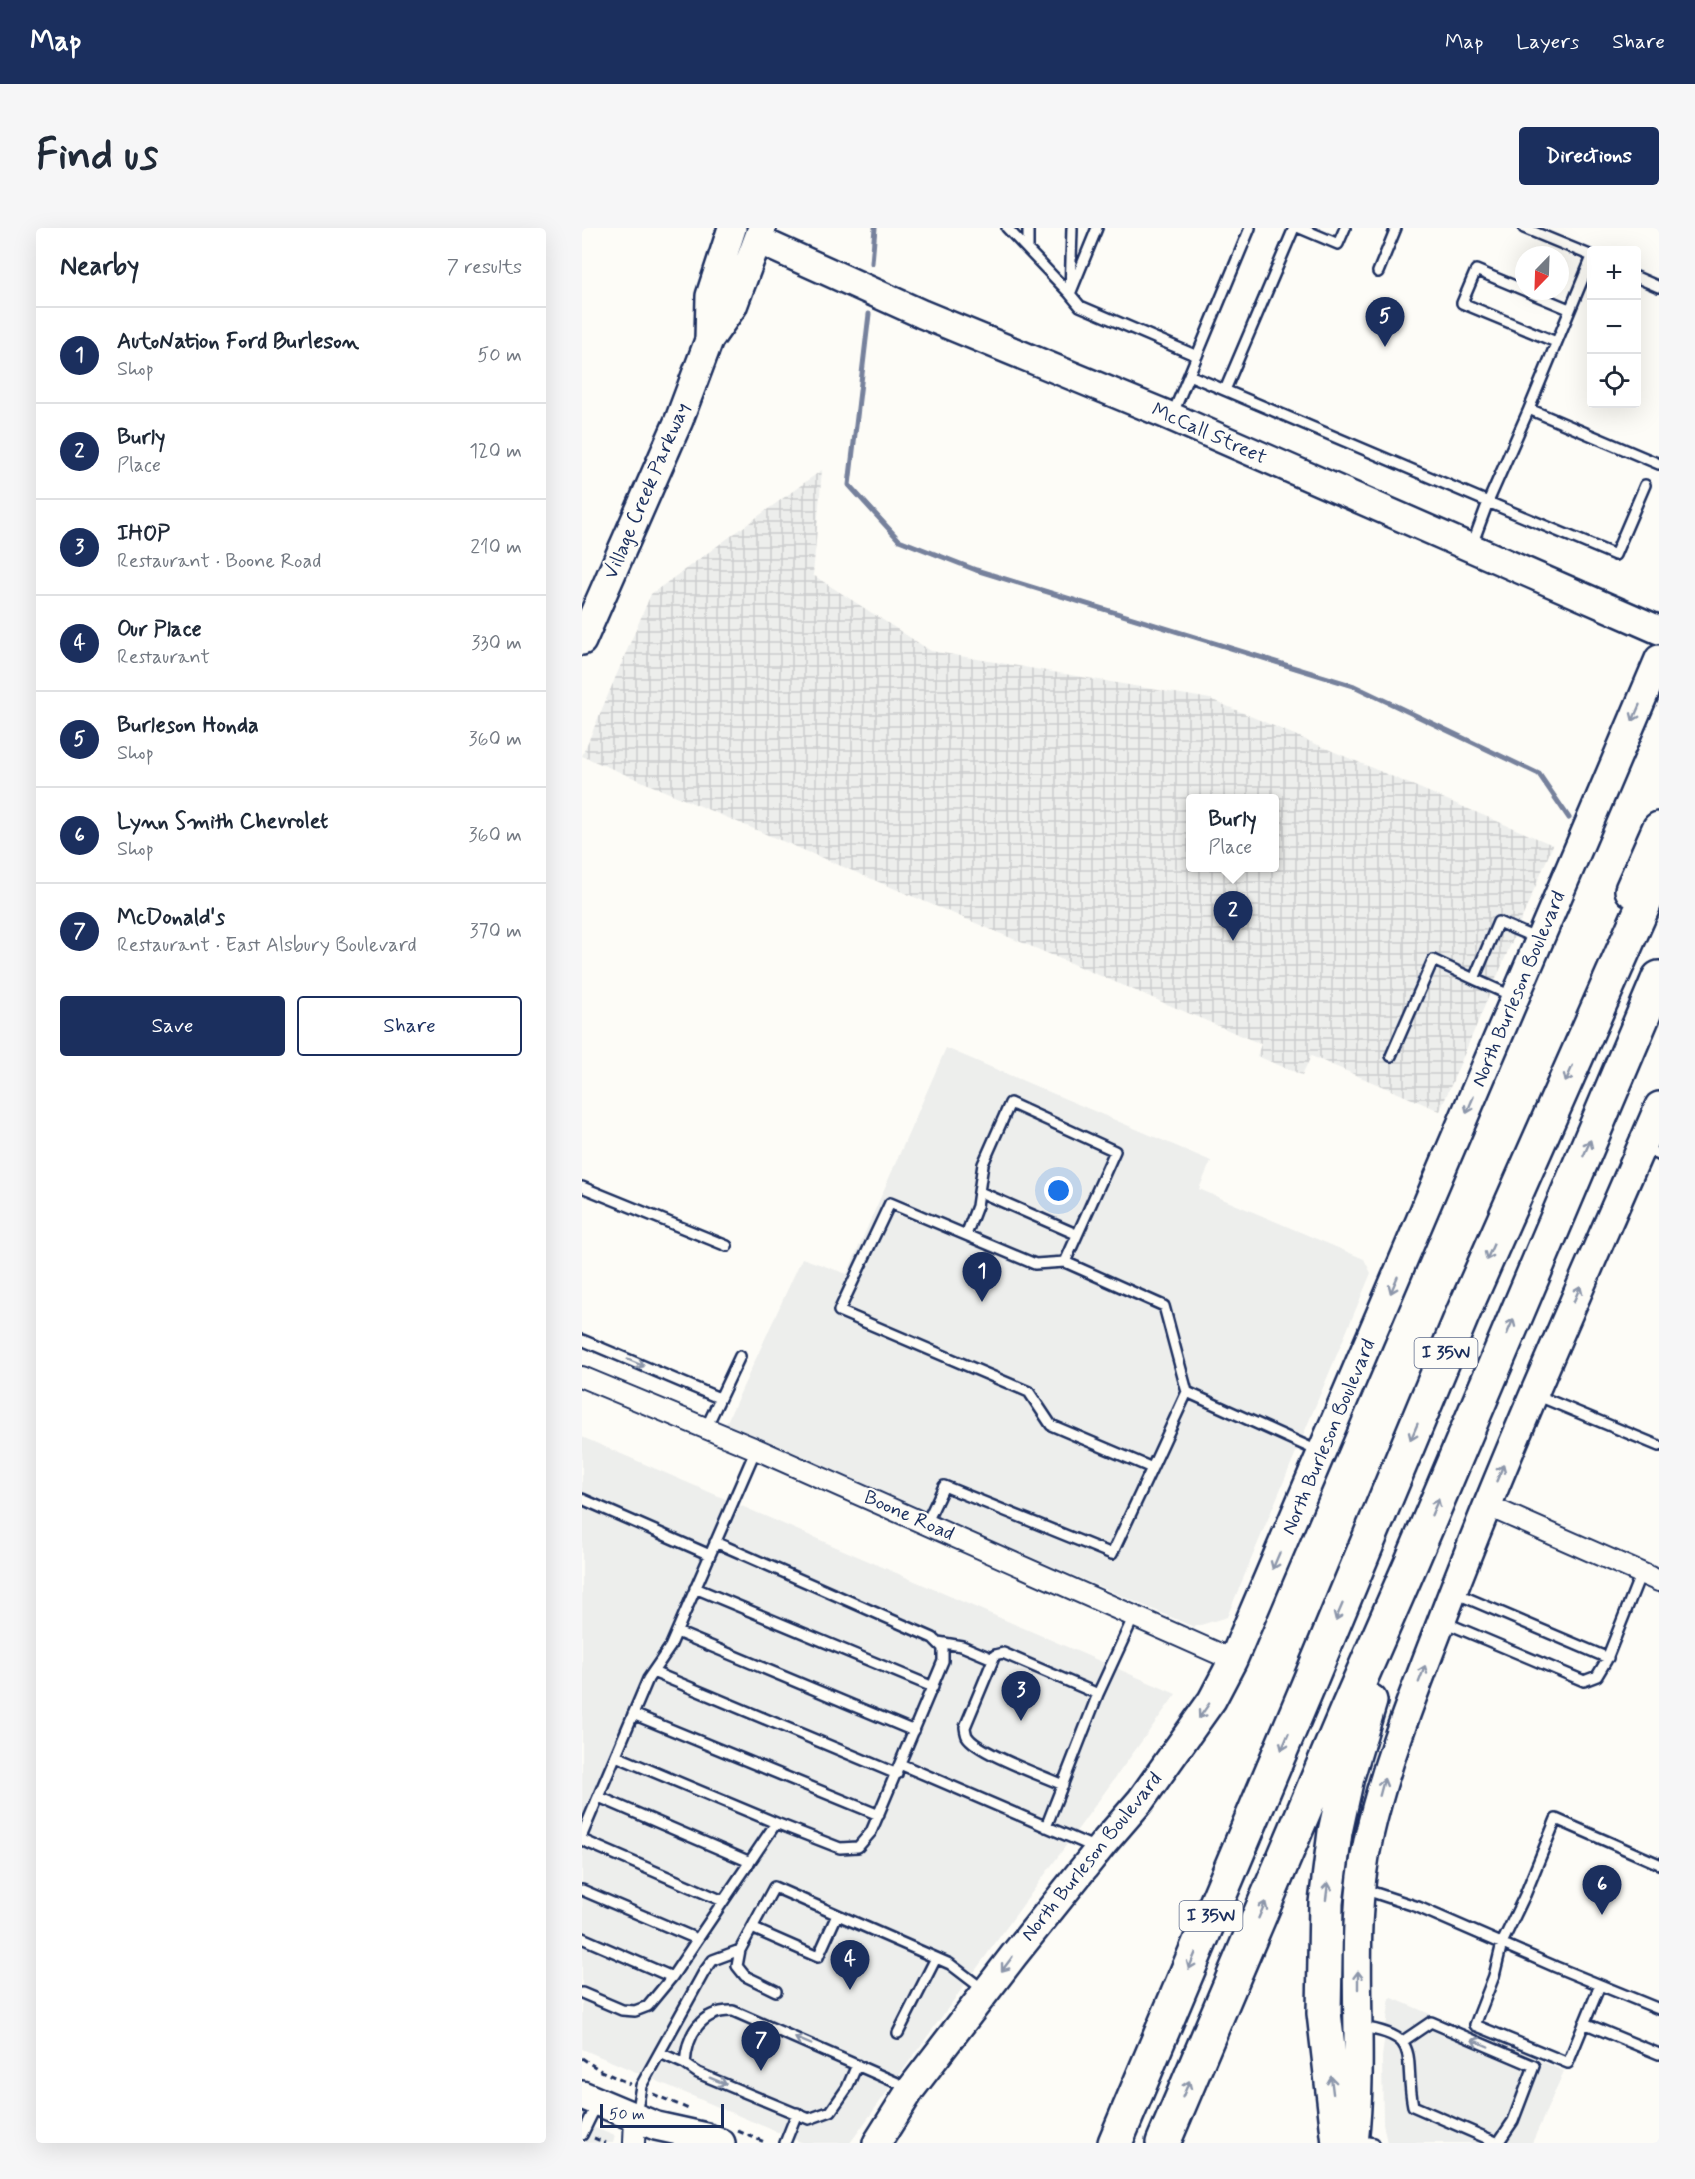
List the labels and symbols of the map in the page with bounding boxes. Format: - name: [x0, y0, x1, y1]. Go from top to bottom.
- north arrow: [1515, 246, 1569, 300]
- pin: 5: [1366, 298, 1404, 347]
- street label: McCall Street: [1147, 397, 1271, 471]
- street label: Village Creek Parkway: [598, 399, 696, 583]
- one-way arrow: [1630, 703, 1641, 722]
- street label: North Burleson Boulevard: [1465, 887, 1573, 1091]
- pin: 2: [1214, 892, 1252, 941]
- one-way arrow: [1562, 1065, 1573, 1083]
- one-way arrow: [1464, 1096, 1475, 1114]
- one-way arrow: [1582, 1139, 1593, 1158]
- your location: [1044, 1176, 1073, 1205]
- one-way arrow: [1484, 1243, 1495, 1261]
- pin: 1: [962, 1252, 1002, 1302]
- one-way arrow: [1388, 1275, 1399, 1293]
- one-way arrow: [1573, 1285, 1584, 1303]
- one-way arrow: [1505, 1318, 1516, 1337]
- street label: North Burleson Boulevard: [1275, 1335, 1383, 1539]
- road number: I 35W: [1414, 1338, 1478, 1368]
- one-way arrow: [626, 1358, 645, 1369]
- one-way arrow: [1408, 1422, 1419, 1440]
- one-way arrow: [1495, 1464, 1506, 1483]
- street label: Boone Road: [860, 1484, 958, 1548]
- one-way arrow: [1430, 1498, 1441, 1517]
- one-way arrow: [1270, 1551, 1281, 1569]
- one-way arrow: [1333, 1602, 1344, 1621]
- one-way arrow: [1417, 1665, 1428, 1684]
- pin: 3: [1002, 1672, 1040, 1721]
- one-way arrow: [1198, 1702, 1210, 1718]
- one-way arrow: [1279, 1733, 1290, 1751]
- street label: North Burleson Boulevard: [1015, 1767, 1169, 1947]
- one-way arrow: [1377, 1778, 1388, 1797]
- pin: 6: [1582, 1866, 1622, 1915]
- one-way arrow: [1322, 1881, 1333, 1901]
- road number: I 35W: [1180, 1901, 1242, 1931]
- one-way arrow: [1257, 1901, 1268, 1919]
- pin: 4: [830, 1940, 870, 1990]
- one-way arrow: [1186, 1951, 1197, 1969]
- one-way arrow: [1001, 1956, 1014, 1972]
- one-way arrow: [1352, 1970, 1364, 1990]
- pin: 7: [742, 2022, 780, 2071]
- one-way arrow: [795, 2035, 813, 2047]
- one-way arrow: [1472, 2037, 1490, 2048]
- one-way arrow: [708, 2076, 727, 2087]
- one-way arrow: [1326, 2076, 1337, 2095]
- one-way arrow: [1181, 2080, 1192, 2098]
- scale bar: [600, 2101, 724, 2128]

